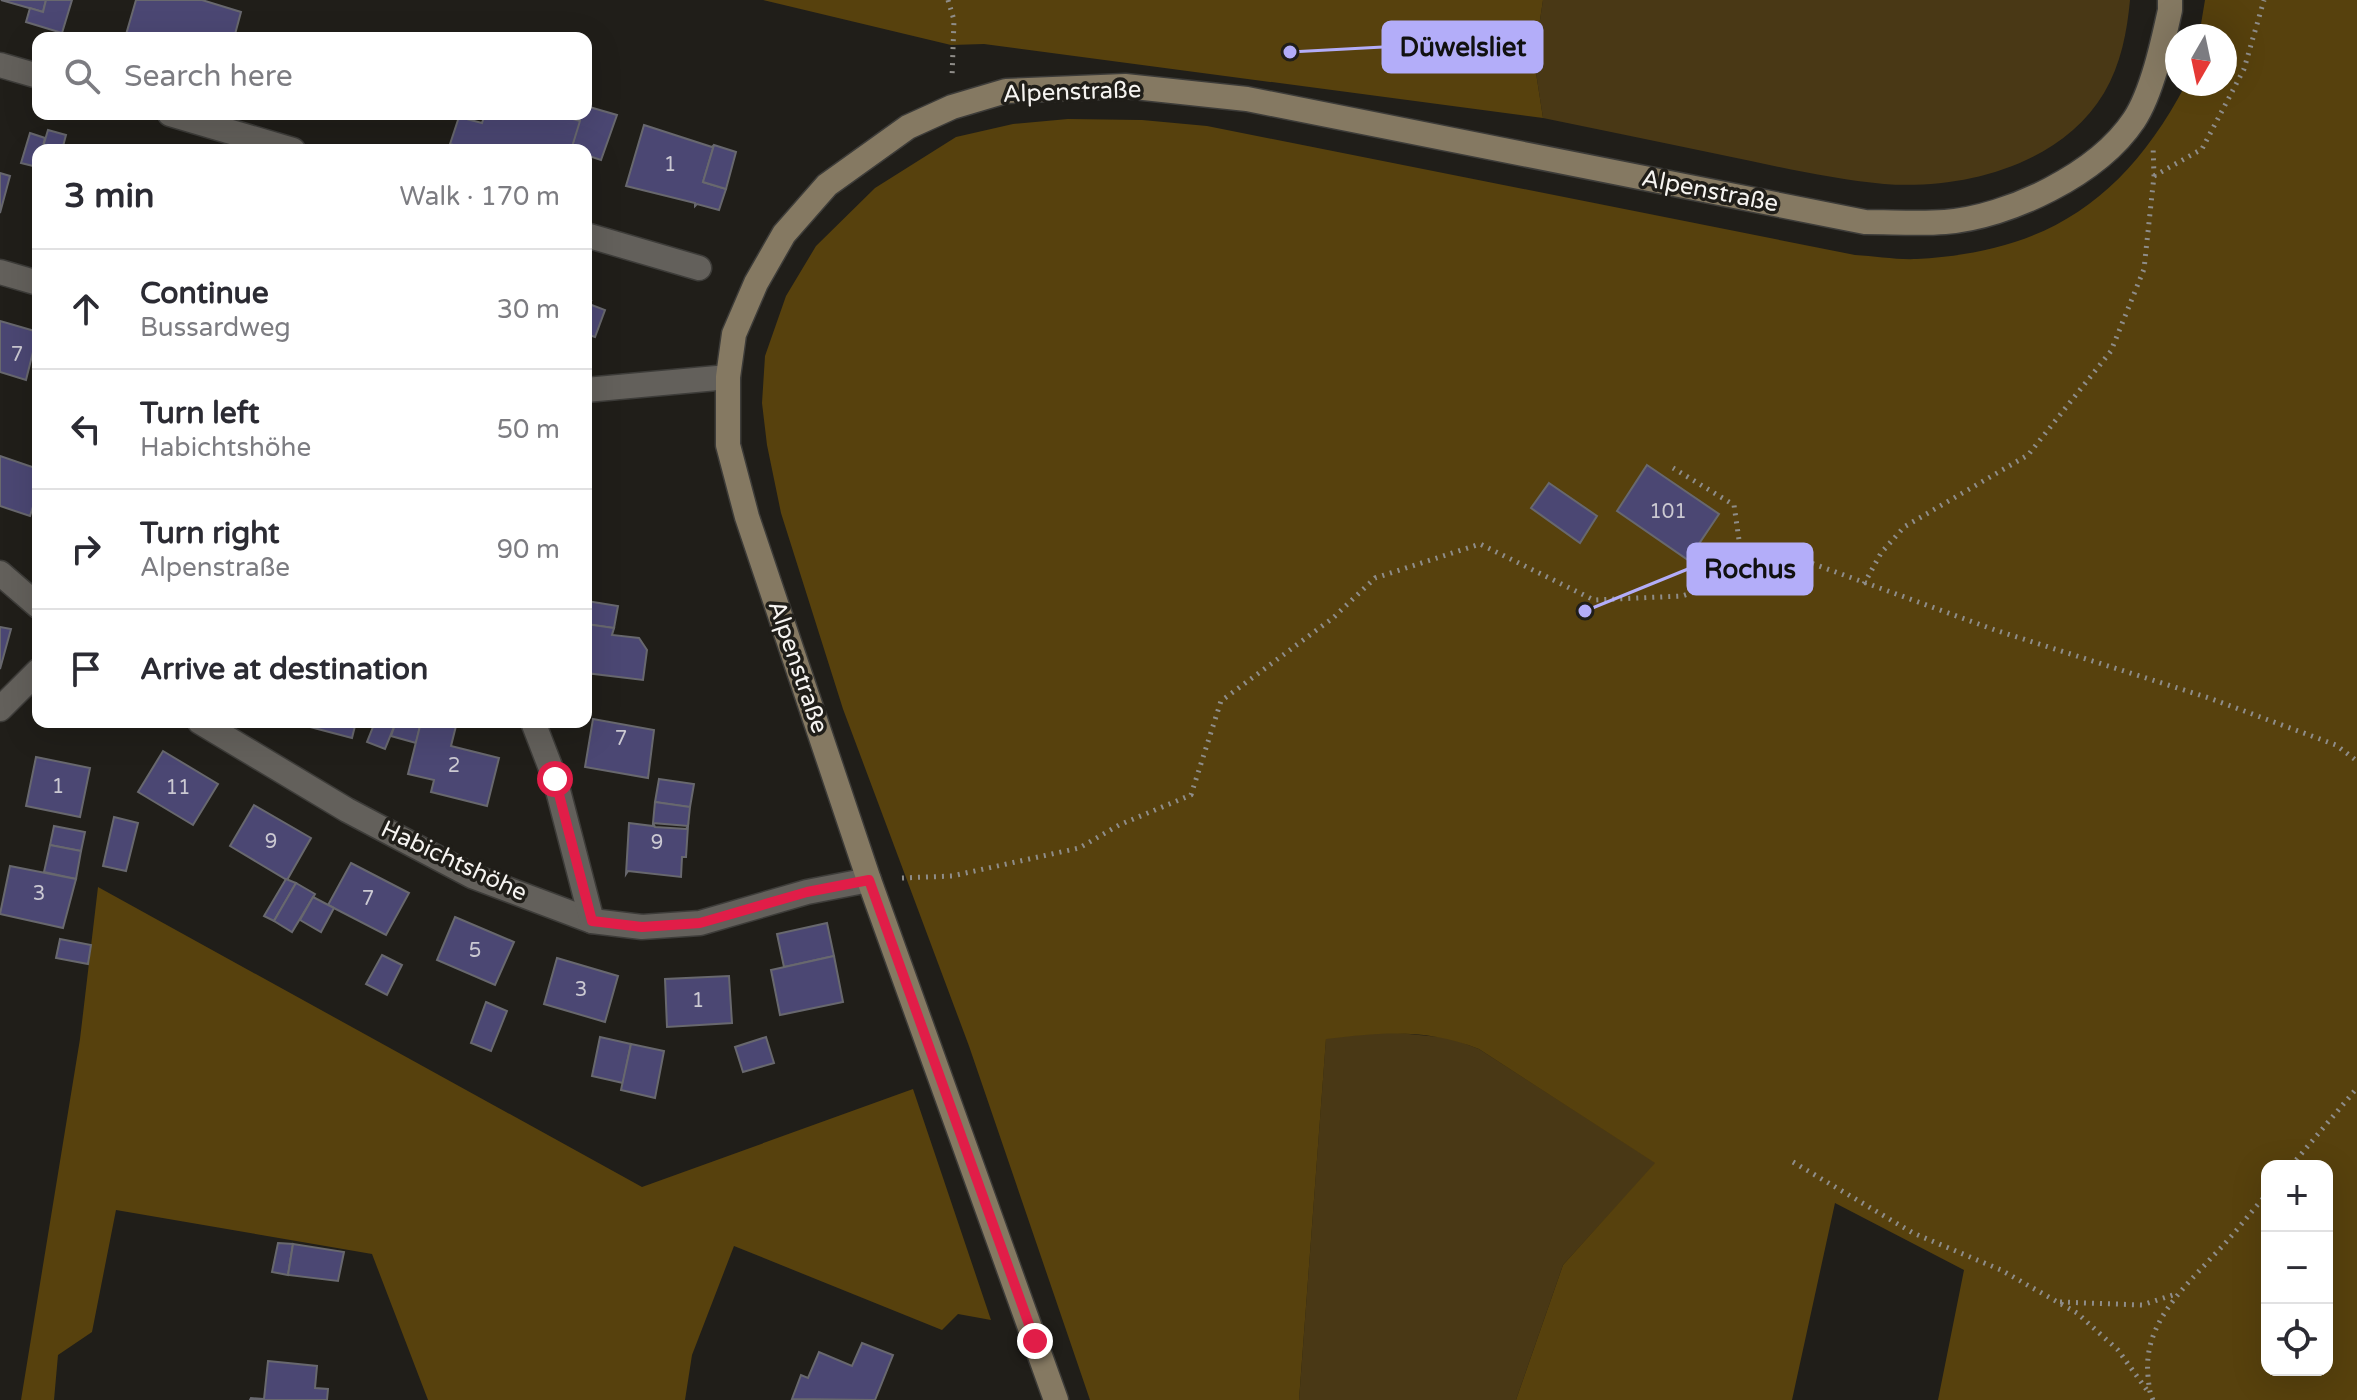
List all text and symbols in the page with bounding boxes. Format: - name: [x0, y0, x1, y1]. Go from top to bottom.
- callout: Düwelsliet: [1383, 22, 1542, 72]
- north arrow: [2165, 24, 2237, 96]
- search box: [32, 32, 592, 120]
- text: Düwelsliet: [1400, 32, 1526, 63]
- icon: search: [60, 54, 104, 98]
- text: Search here: [124, 58, 293, 95]
- street label: Alpenstraße: [1002, 75, 1142, 109]
- house number: 1: [664, 153, 676, 177]
- street label: Alpenstraße: [1639, 164, 1781, 218]
- text: 3 min: [64, 176, 155, 217]
- text: Walk · 170 m: [400, 181, 560, 212]
- text: Continue: [140, 275, 269, 312]
- icon: ahead: [64, 287, 108, 331]
- text: 30 m: [497, 294, 560, 325]
- text: Bussardweg: [140, 312, 291, 343]
- house number: 7: [11, 343, 23, 367]
- text: Turn left: [140, 395, 259, 432]
- icon: left: [64, 407, 108, 451]
- text: 50 m: [497, 414, 560, 445]
- text: Habichtshöhe: [140, 432, 311, 463]
- house number: 101: [1649, 500, 1687, 524]
- text: Turn right: [140, 515, 280, 552]
- icon: right: [64, 527, 108, 571]
- text: 90 m: [497, 534, 560, 565]
- callout: Rochus: [1688, 544, 1812, 594]
- text: Alpenstraße: [140, 552, 290, 583]
- text: Rochus: [1704, 554, 1796, 585]
- street label: Alpenstraße: [762, 597, 834, 737]
- icon: arrive: [64, 647, 108, 691]
- text: Arrive at destination: [140, 651, 428, 688]
- house number: 7: [615, 727, 627, 751]
- house number: 2: [448, 754, 460, 778]
- route start: [537, 761, 573, 797]
- house number: 1: [52, 775, 64, 799]
- house number: 11: [165, 776, 191, 800]
- street label: Habichtshöhe: [376, 814, 532, 908]
- house number: 9: [265, 830, 277, 854]
- house number: 9: [651, 831, 663, 855]
- house number: 3: [33, 882, 45, 906]
- house number: 7: [362, 887, 374, 911]
- house number: 5: [469, 939, 481, 963]
- house number: 3: [575, 978, 587, 1002]
- house number: 1: [692, 989, 704, 1013]
- map controls: [2261, 1160, 2333, 1376]
- button: +: [2261, 1160, 2333, 1232]
- button: −: [2261, 1232, 2333, 1304]
- button: locate: [2261, 1304, 2333, 1376]
- route end: [1017, 1323, 1053, 1359]

